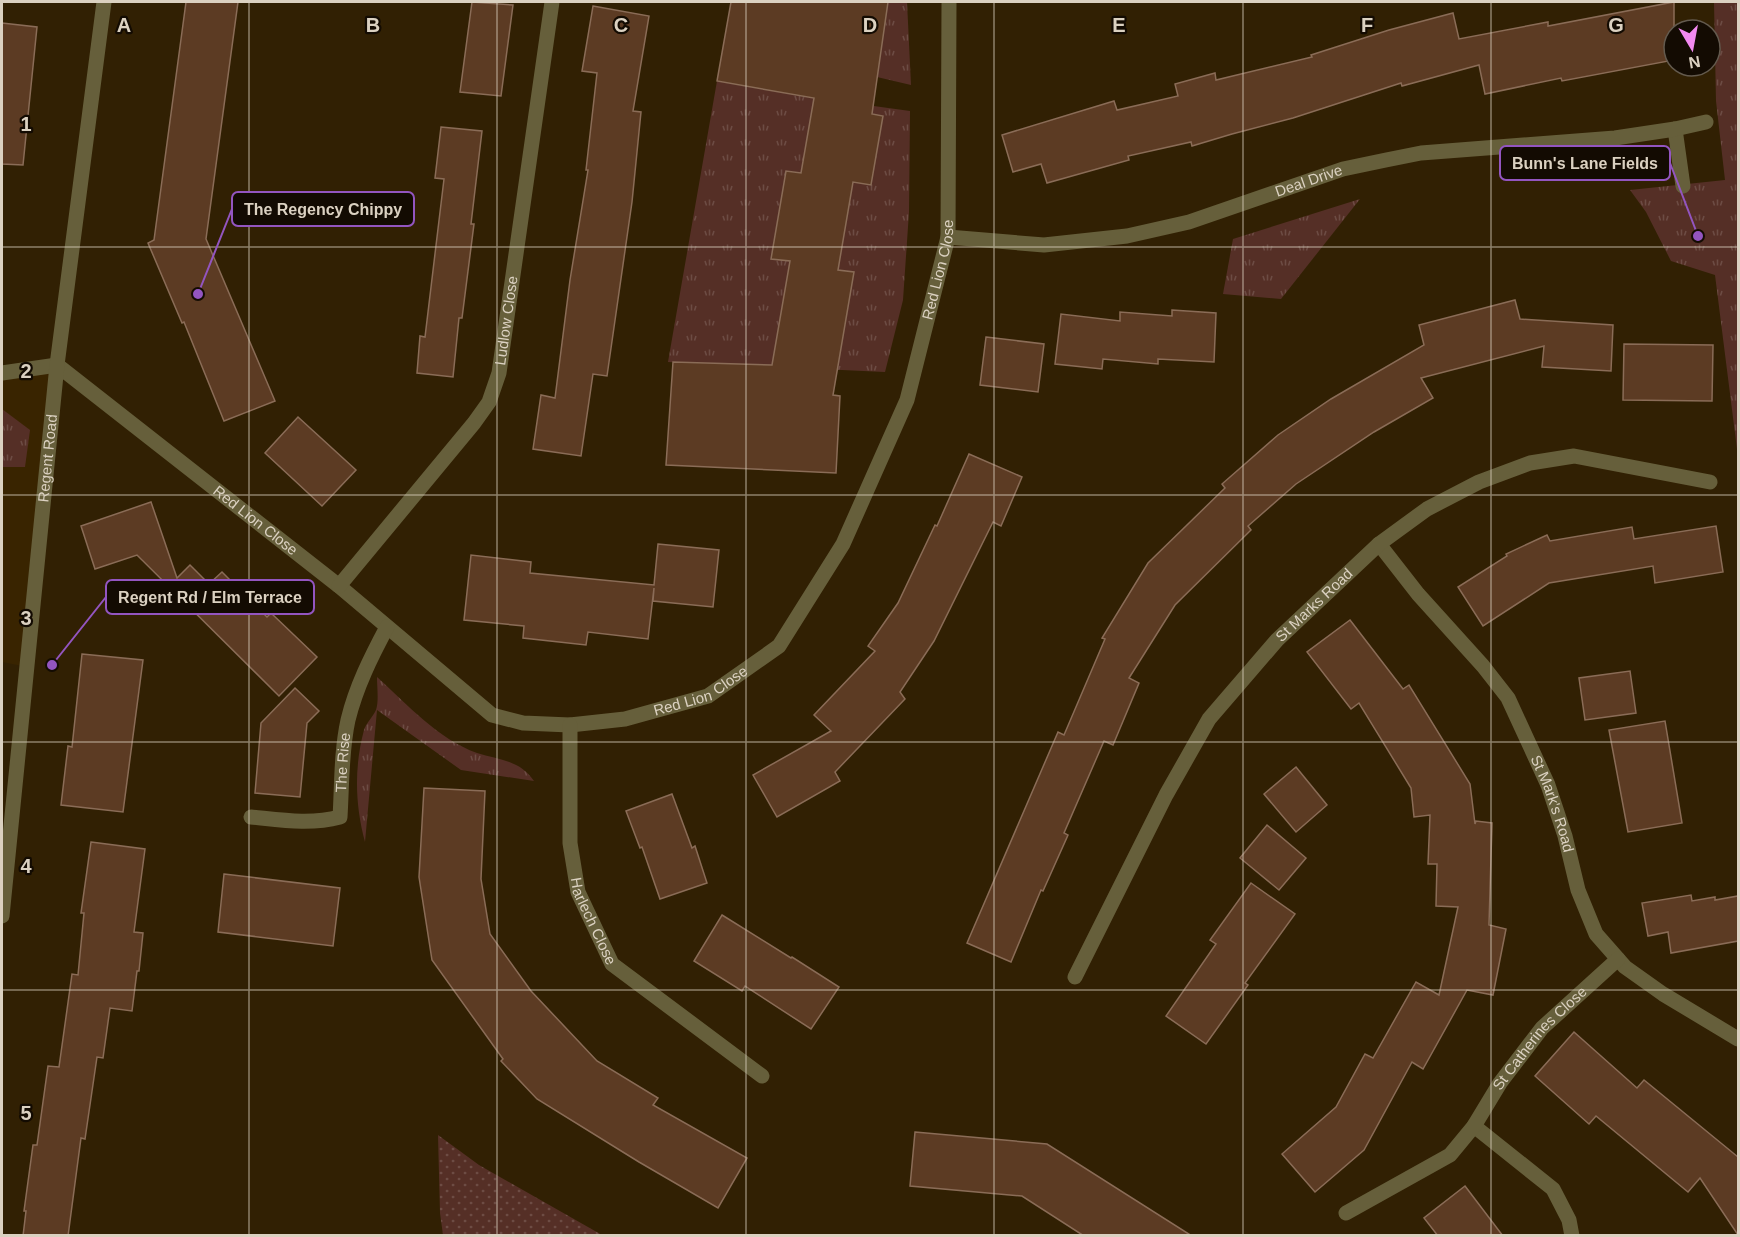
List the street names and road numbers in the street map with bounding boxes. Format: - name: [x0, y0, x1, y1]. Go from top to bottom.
- street label: Deal Drive: [1273, 161, 1344, 200]
- street label: Red Lion Close: [919, 219, 956, 322]
- street label: Ludlow Close: [491, 275, 521, 366]
- street label: Regent Road: [34, 413, 60, 503]
- street label: Red Lion Close: [210, 482, 301, 558]
- street label: St Marks Road: [1272, 565, 1356, 645]
- street label: Red Lion Close: [651, 662, 751, 719]
- street label: The Rise: [332, 731, 354, 793]
- street label: St Mark's Road: [1527, 752, 1578, 854]
- street label: Harlech Close: [568, 876, 620, 967]
- street label: St Catherines Close: [1489, 983, 1590, 1093]

